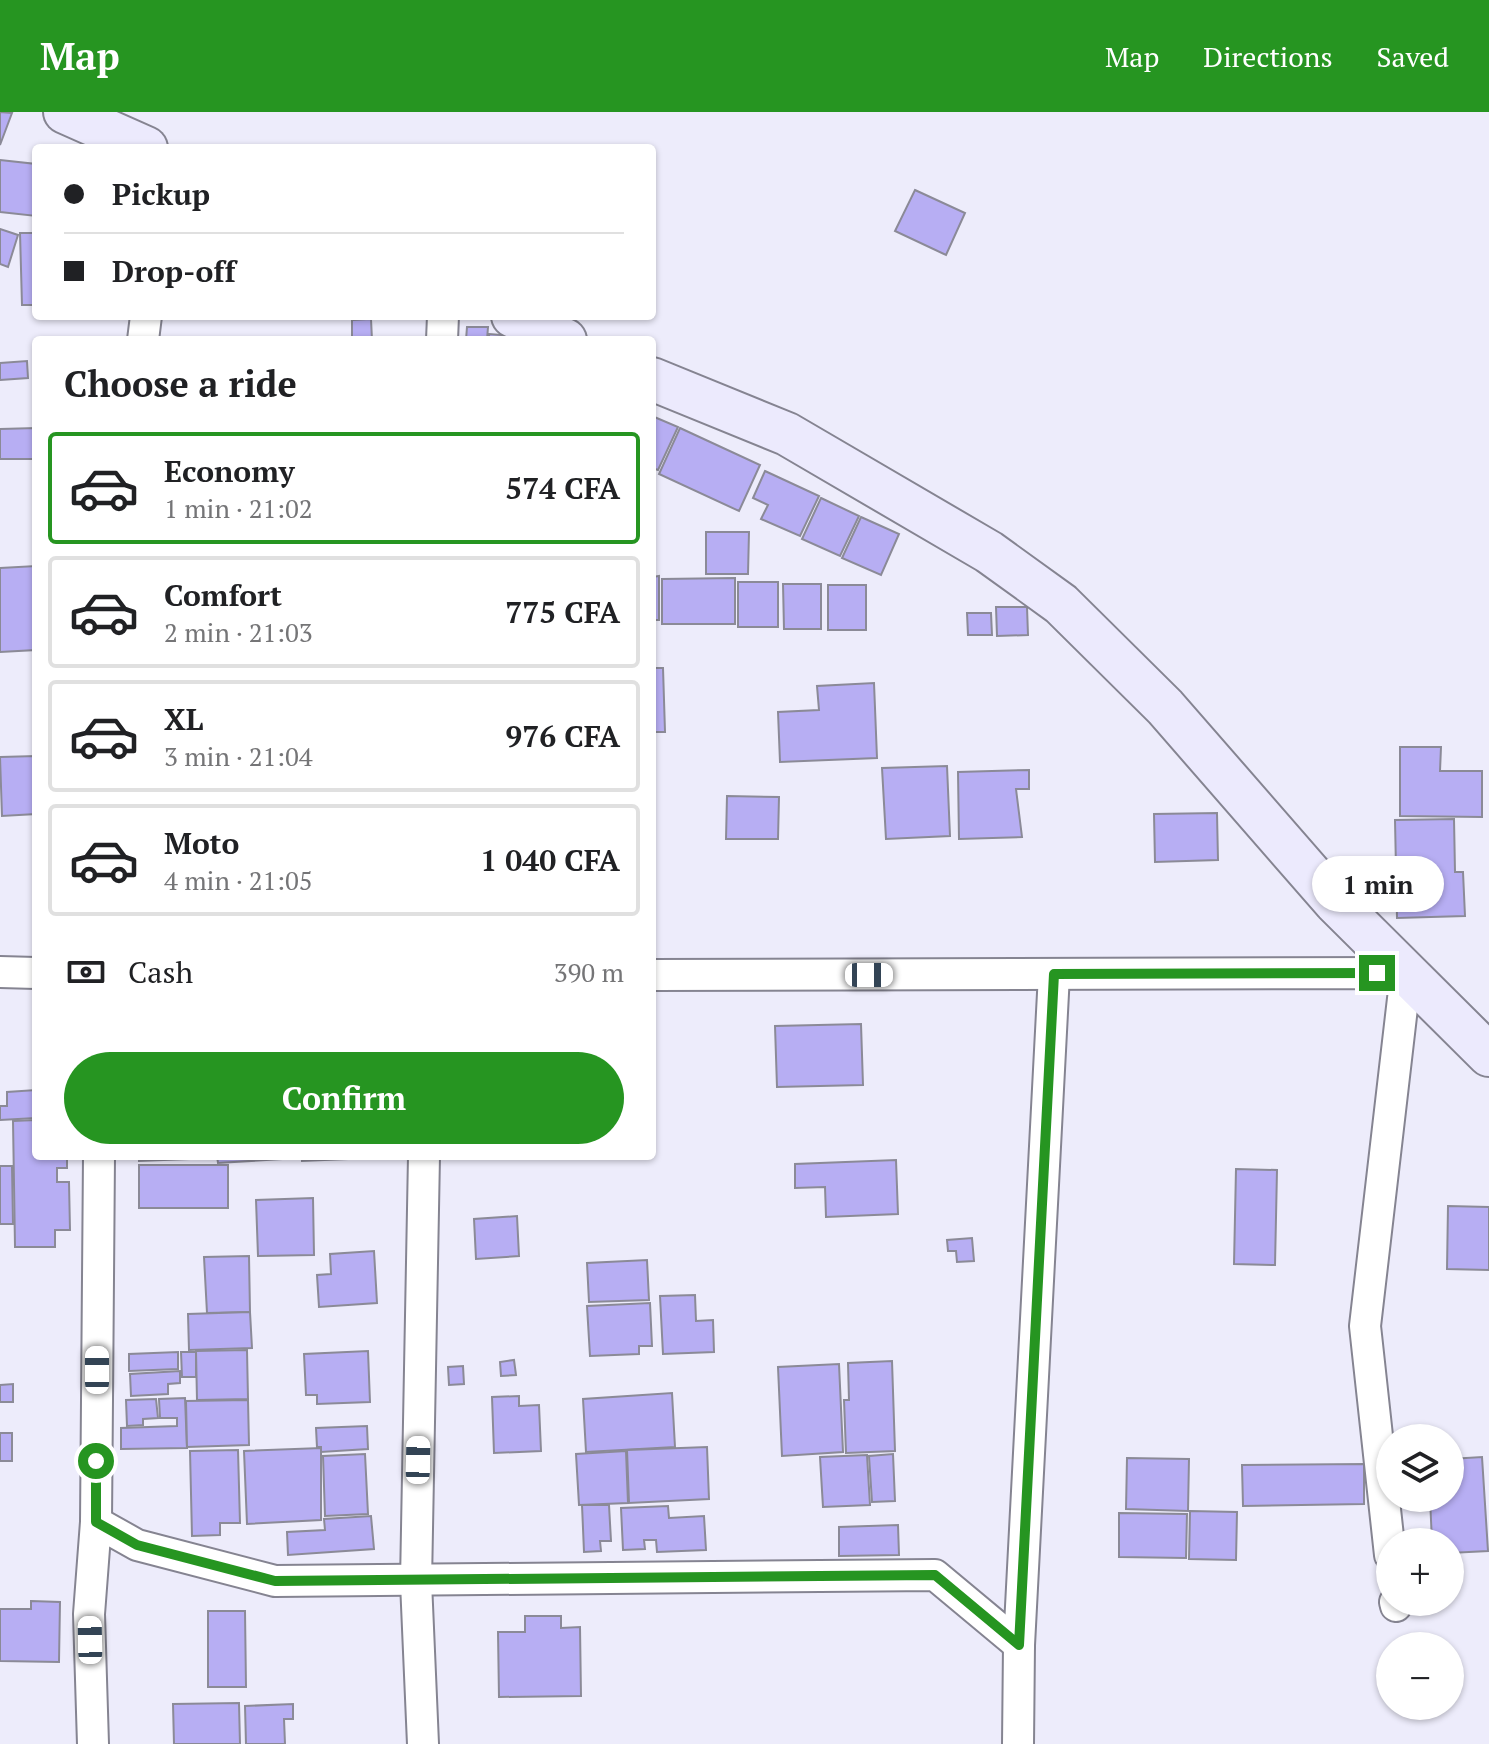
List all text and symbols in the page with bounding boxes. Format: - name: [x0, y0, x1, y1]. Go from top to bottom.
- text: Map: [40, 31, 120, 81]
- text: Map: [1105, 38, 1159, 75]
- text: Directions: [1203, 38, 1333, 75]
- text: Saved: [1377, 38, 1449, 75]
- text: Pickup: [112, 174, 210, 214]
- text: Drop-off: [112, 251, 236, 291]
- text: Choose a ride: [64, 360, 297, 407]
- text: Economy: [164, 451, 295, 491]
- icon: car: [68, 452, 140, 524]
- text: 574 CFA: [505, 468, 620, 508]
- text: 1 min · 21:02: [164, 491, 313, 525]
- text: Comfort: [164, 575, 282, 615]
- icon: car: [68, 576, 140, 648]
- text: 775 CFA: [505, 592, 620, 632]
- text: 2 min · 21:03: [164, 615, 313, 649]
- text: XL: [164, 699, 203, 739]
- icon: car: [68, 700, 140, 772]
- text: 976 CFA: [505, 716, 620, 756]
- text: 3 min · 21:04: [164, 739, 313, 773]
- text: Moto: [164, 823, 239, 863]
- icon: car: [68, 824, 140, 896]
- text: 1 040 CFA: [480, 840, 620, 880]
- callout: 1 min: [1311, 857, 1443, 913]
- text: 4 min · 21:05: [164, 863, 313, 897]
- text: 1 min: [1342, 867, 1414, 901]
- icon: cash: [64, 950, 108, 994]
- text: Cash: [128, 952, 193, 992]
- text: 390 m: [554, 955, 624, 989]
- route end: [1359, 955, 1395, 991]
- car: [845, 963, 893, 987]
- button: Confirm: [64, 1052, 624, 1144]
- car: [85, 1346, 109, 1394]
- map controls: [1376, 1424, 1464, 1720]
- button: layers: [1376, 1424, 1464, 1512]
- car: [406, 1436, 430, 1484]
- route start: [78, 1443, 114, 1479]
- button: +: [1376, 1528, 1464, 1616]
- car: [78, 1616, 102, 1664]
- button: −: [1376, 1632, 1464, 1720]

